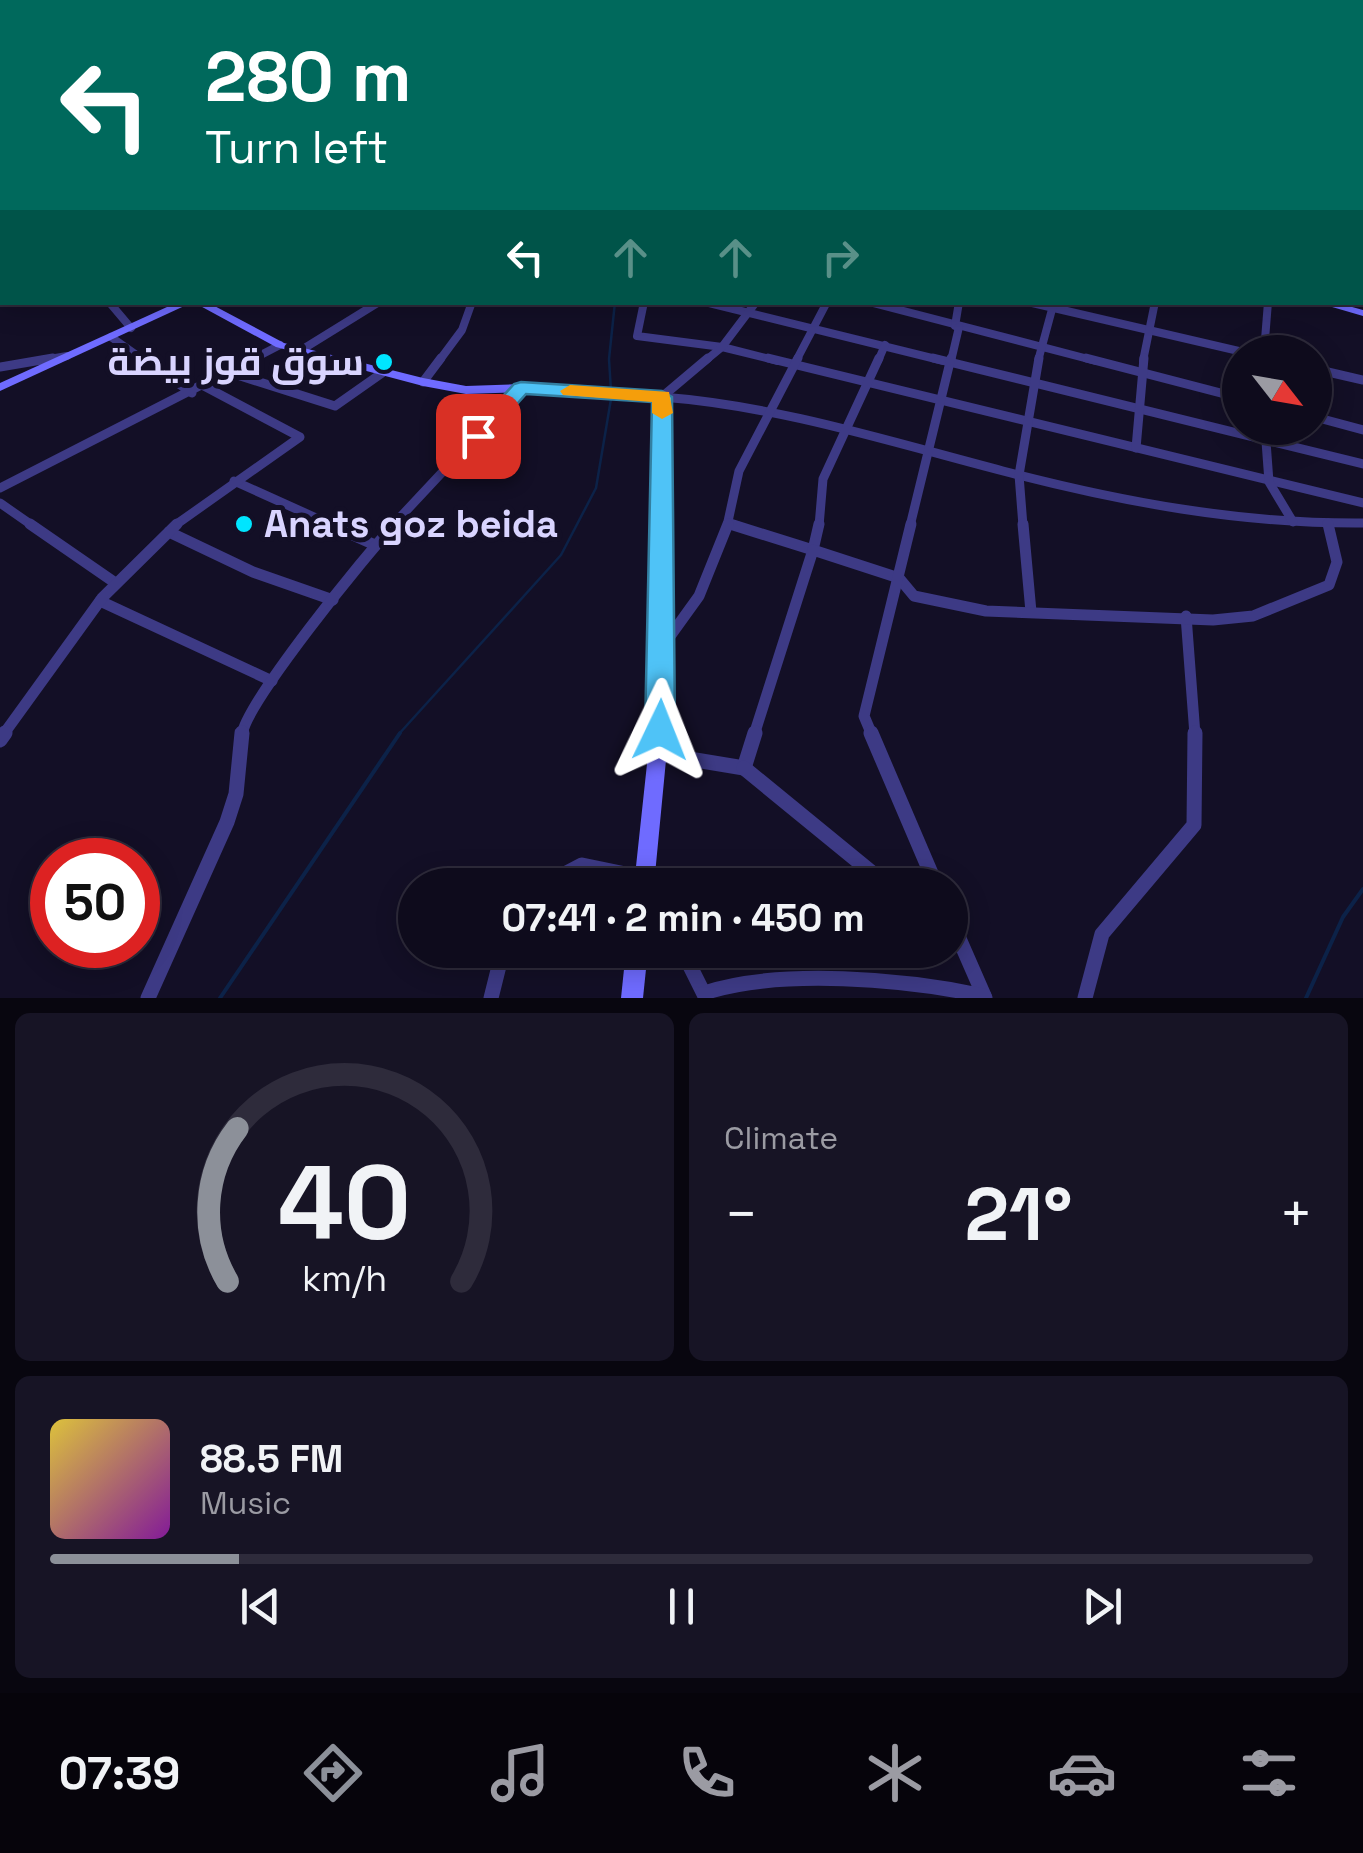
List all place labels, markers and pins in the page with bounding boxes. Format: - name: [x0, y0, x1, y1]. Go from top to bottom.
- place label: سوق قوز بيضة: [107, 338, 364, 386]
- marker: سوق قوز بيضة: [373, 351, 395, 373]
- pin: [436, 394, 521, 479]
- place label: Anats goz beida: [264, 500, 558, 548]
- marker: Anats goz beida: [233, 513, 255, 535]

